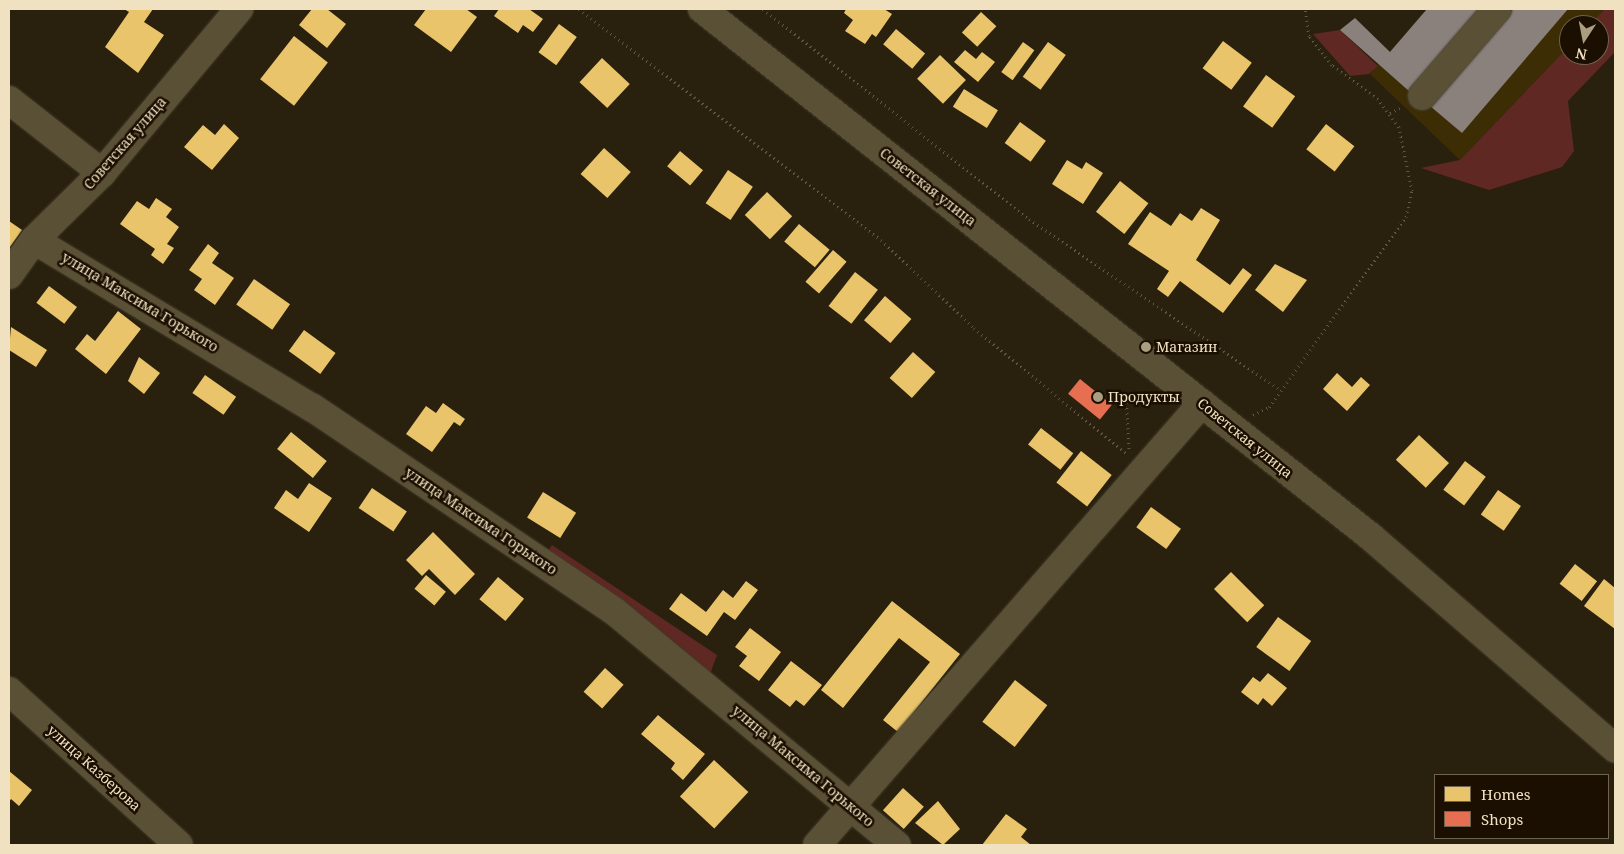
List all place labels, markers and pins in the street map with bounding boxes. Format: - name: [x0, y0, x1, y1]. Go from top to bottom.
- place label: Магазин: [1156, 339, 1217, 355]
- marker: Магазин: [1140, 341, 1152, 353]
- place label: Продукты: [1108, 389, 1180, 405]
- marker: Продукты: [1092, 391, 1104, 403]

